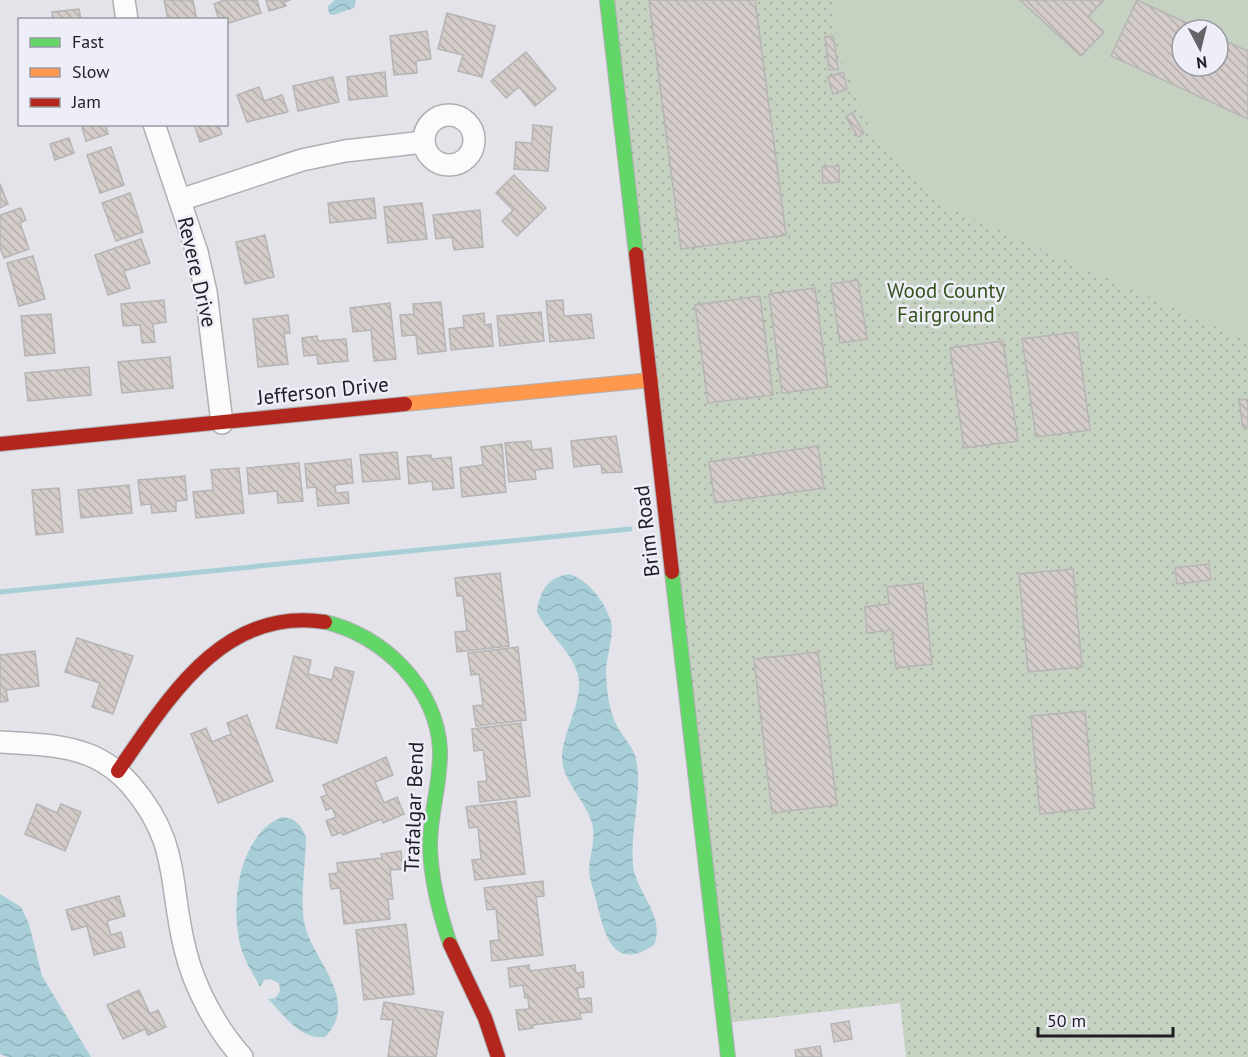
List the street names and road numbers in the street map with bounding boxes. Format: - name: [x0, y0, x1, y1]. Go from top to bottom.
- street label: Revere Drive: [172, 214, 223, 330]
- street label: Jefferson Drive: [255, 370, 390, 411]
- street label: Brim Road: [627, 484, 666, 578]
- street label: Trafalgar Bend: [398, 741, 429, 873]

